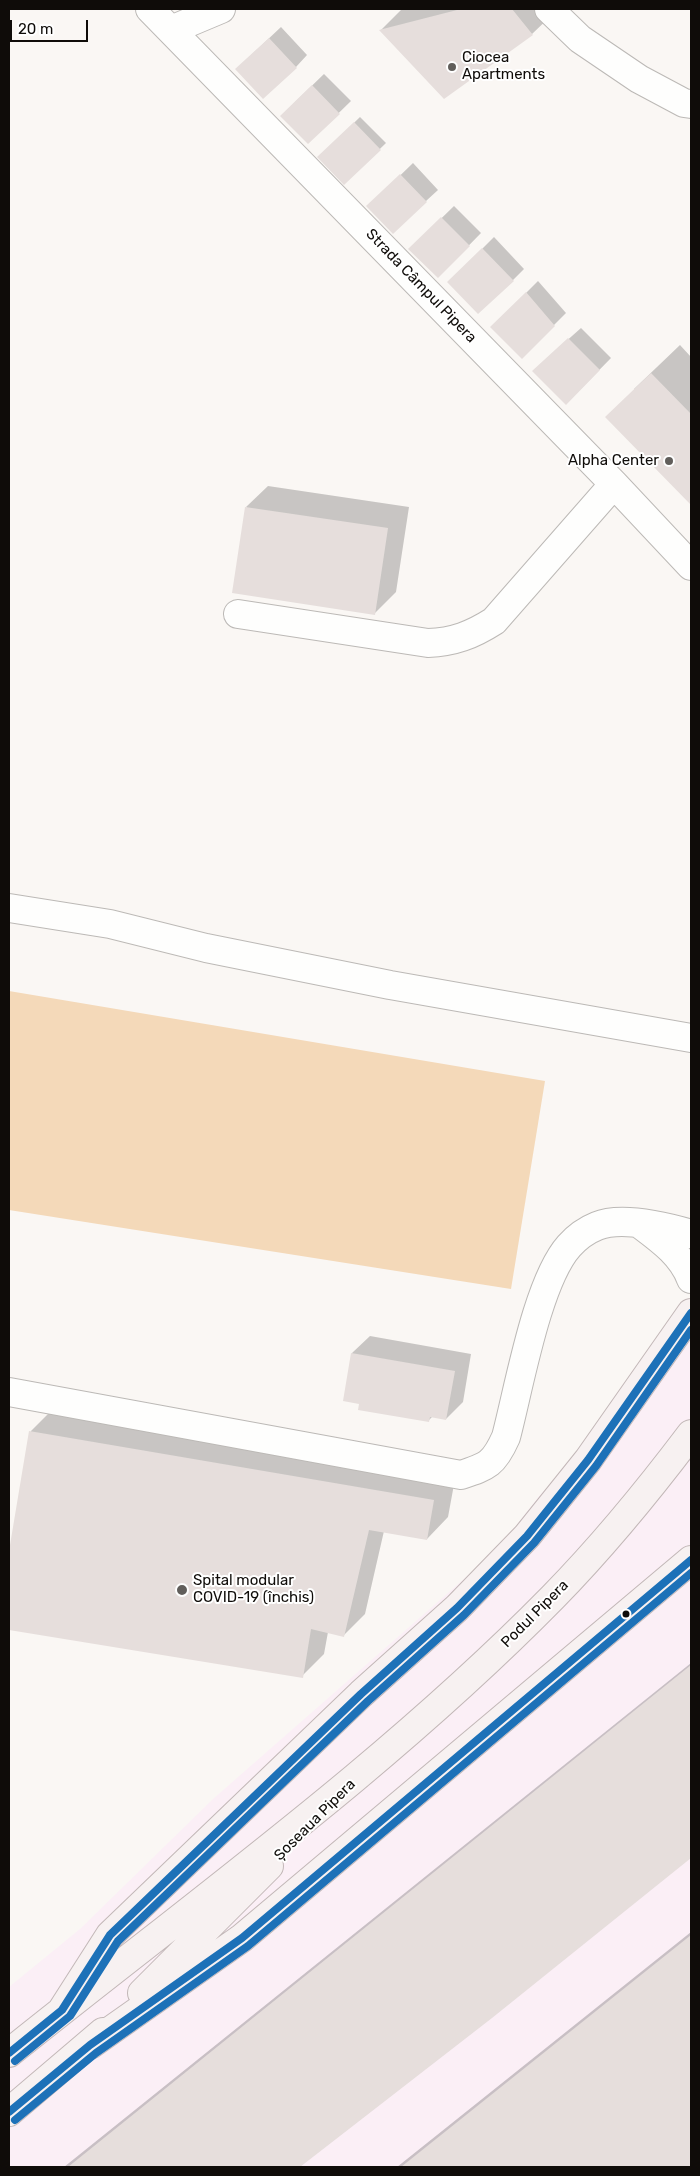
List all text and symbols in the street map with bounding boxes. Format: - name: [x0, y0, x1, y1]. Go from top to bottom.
- scale bar: [12, 10, 90, 42]
- text: 20 m: [18, 20, 53, 38]
- place label: Ciocea Apartments: [462, 49, 545, 84]
- marker: Ciocea Apartments: [446, 61, 458, 73]
- street label: Strada Câmpul Pipera: [362, 225, 480, 347]
- place label: Alpha Center: [568, 452, 659, 470]
- marker: Alpha Center: [663, 455, 675, 467]
- place label: Spital modular COVID-19 (închis): [193, 1572, 314, 1607]
- street label: Podul Pipera: [498, 1577, 572, 1651]
- marker: Spital modular COVID-19 (închis): [175, 1583, 189, 1597]
- unlabelled marker: [621, 1609, 631, 1619]
- street label: Șoseaua Pipera: [271, 1776, 359, 1864]

